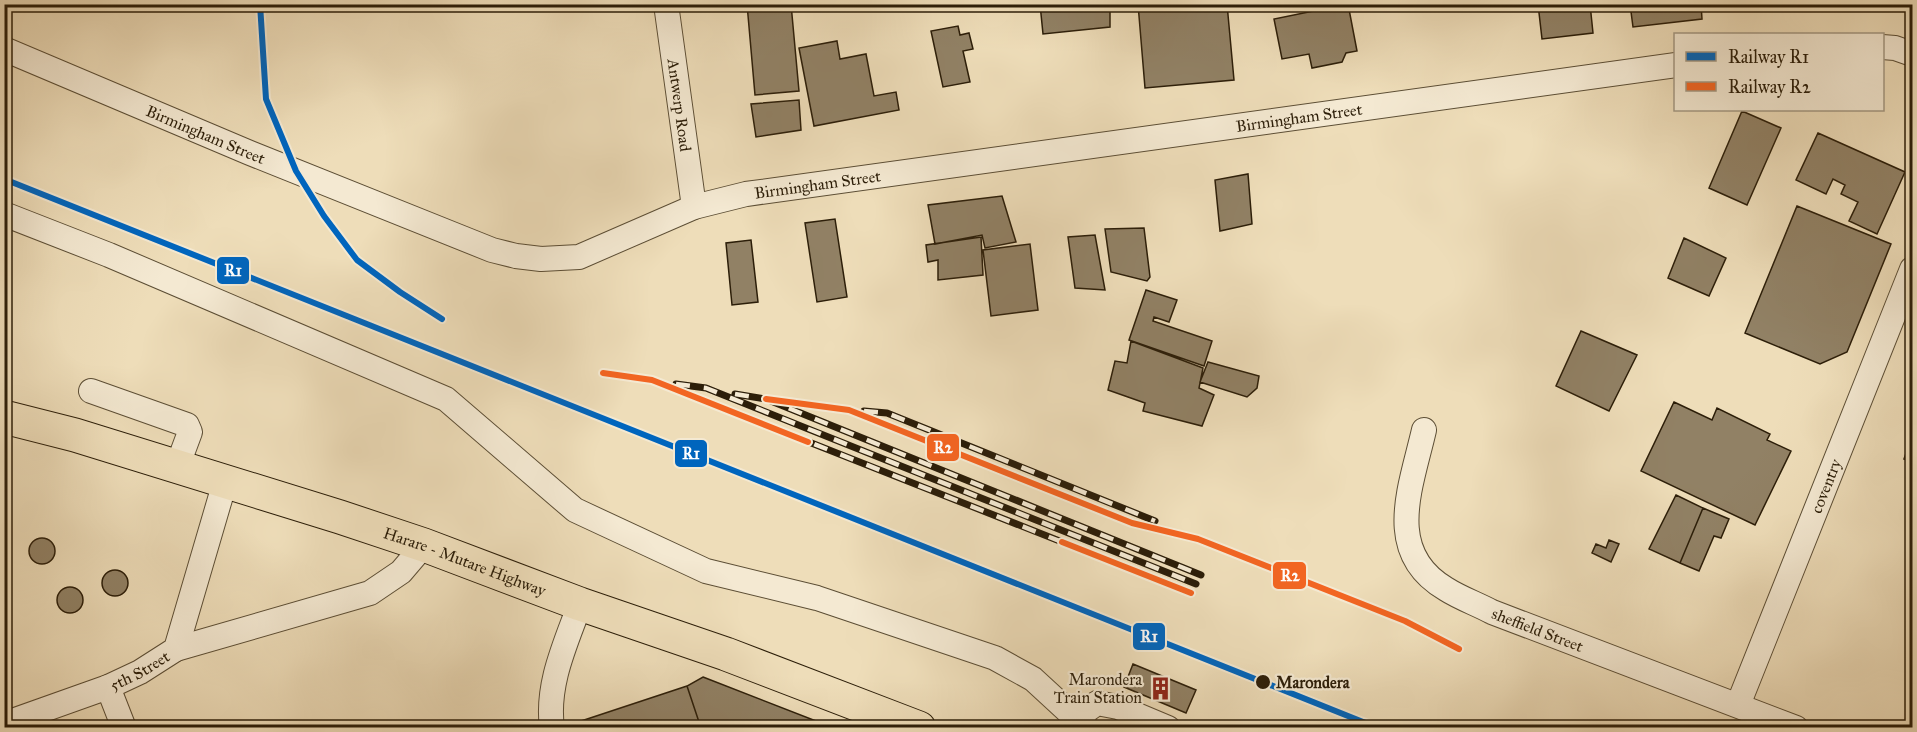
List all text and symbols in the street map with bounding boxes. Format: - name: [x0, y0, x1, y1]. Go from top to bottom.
- legend: [1674, 33, 1884, 111]
- text: Railway R1: [1728, 46, 1809, 68]
- street label: Antwerp Road: [663, 56, 695, 153]
- text: Railway R2: [1728, 76, 1811, 98]
- street label: Birmingham Street: [1235, 100, 1364, 136]
- street label: Birmingham Street: [143, 101, 268, 168]
- street label: Birmingham Street: [753, 166, 882, 203]
- line badge: R1: [216, 256, 250, 285]
- text: R1: [224, 261, 242, 280]
- line badge: R2: [926, 433, 960, 462]
- text: R2: [933, 438, 954, 457]
- line badge: R1: [674, 439, 708, 468]
- text: R1: [682, 444, 700, 463]
- street label: coventry: [1807, 456, 1845, 516]
- street label: Harare - Mutare Highway: [381, 523, 549, 600]
- line badge: R2: [1272, 561, 1307, 590]
- text: R2: [1280, 566, 1301, 585]
- street label: sheffield Street: [1489, 604, 1586, 656]
- line badge: R1: [1132, 622, 1166, 651]
- text: R1: [1140, 627, 1158, 646]
- street label: 5th Street: [107, 647, 173, 695]
- place label: Marondera Train Station: [1054, 670, 1142, 707]
- marker: Marondera: [1254, 673, 1272, 691]
- place label: Marondera: [1276, 673, 1351, 692]
- building icon: Marondera Train Station: [1147, 675, 1173, 701]

